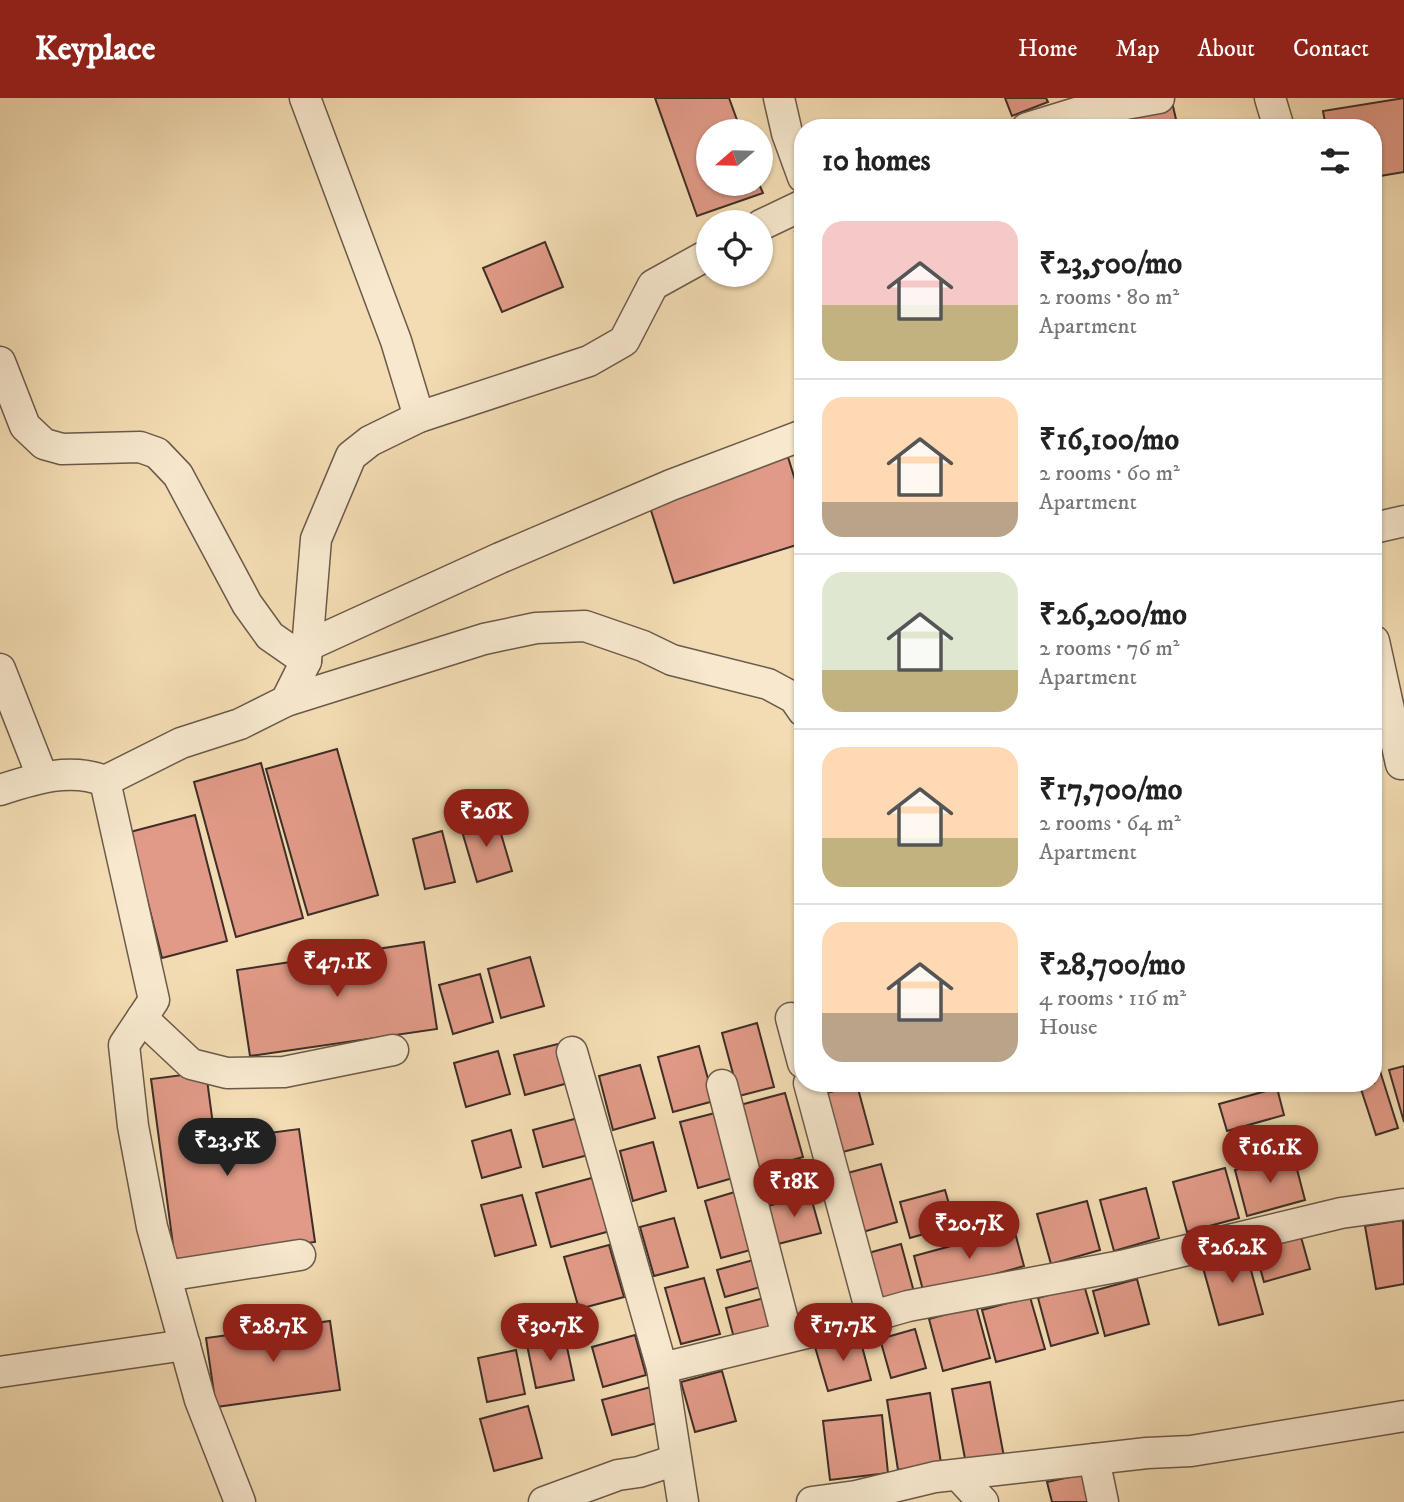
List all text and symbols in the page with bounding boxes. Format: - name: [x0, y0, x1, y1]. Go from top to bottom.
- text: Keyplace: [35, 29, 155, 70]
- text: Home: [1018, 34, 1077, 64]
- text: Map: [1115, 34, 1160, 64]
- text: About: [1198, 34, 1255, 64]
- text: Contact: [1293, 34, 1369, 64]
- north arrow: [696, 119, 774, 196]
- map controls: [696, 119, 773, 287]
- icon: filters: [1316, 142, 1354, 180]
- text: 10 homes: [822, 143, 931, 180]
- button: locate: [696, 210, 773, 287]
- text: ₹23,500/mo: [1039, 246, 1182, 283]
- icon: home: [878, 249, 962, 333]
- text: 2 rooms · 80 m²: [1039, 283, 1179, 312]
- text: Apartment: [1039, 312, 1137, 341]
- text: ₹16,100/mo: [1039, 422, 1179, 459]
- icon: home: [878, 425, 962, 509]
- text: 2 rooms · 60 m²: [1039, 459, 1180, 488]
- text: Apartment: [1039, 488, 1137, 517]
- text: ₹26,200/mo: [1039, 597, 1187, 634]
- icon: home: [878, 600, 962, 684]
- text: 2 rooms · 76 m²: [1039, 634, 1179, 663]
- text: Apartment: [1039, 663, 1137, 692]
- text: ₹17,700/mo: [1039, 772, 1182, 809]
- icon: home: [878, 775, 962, 859]
- pin: ₹26K: [445, 790, 527, 849]
- text: ₹26K: [460, 797, 512, 826]
- text: 2 rooms · 64 m²: [1039, 809, 1181, 838]
- text: Apartment: [1039, 838, 1137, 867]
- pin: ₹47.1K: [280, 940, 394, 999]
- text: ₹47.1K: [303, 947, 371, 976]
- text: ₹28,700/mo: [1039, 947, 1185, 984]
- icon: home: [878, 950, 962, 1034]
- text: 4 rooms · 116 m²: [1039, 984, 1186, 1013]
- text: House: [1039, 1013, 1097, 1042]
- pin: ₹23.5K: [170, 1118, 284, 1178]
- text: ₹23.5K: [194, 1126, 260, 1155]
- pin: ₹16.1K: [1213, 1126, 1327, 1185]
- text: ₹16.1K: [1238, 1133, 1302, 1162]
- pin: ₹18K: [753, 1160, 835, 1219]
- text: ₹18K: [769, 1167, 819, 1196]
- pin: ₹20.7K: [912, 1202, 1026, 1261]
- text: ₹20.7K: [934, 1209, 1004, 1238]
- pin: ₹26.2K: [1175, 1226, 1289, 1285]
- text: ₹26.2K: [1197, 1233, 1267, 1262]
- pin: ₹28.7K: [216, 1304, 330, 1364]
- pin: ₹30.7K: [493, 1304, 607, 1363]
- pin: ₹17.7K: [786, 1304, 900, 1363]
- text: ₹30.7K: [517, 1311, 583, 1340]
- text: ₹17.7K: [810, 1311, 876, 1340]
- text: ₹28.7K: [239, 1312, 307, 1341]

